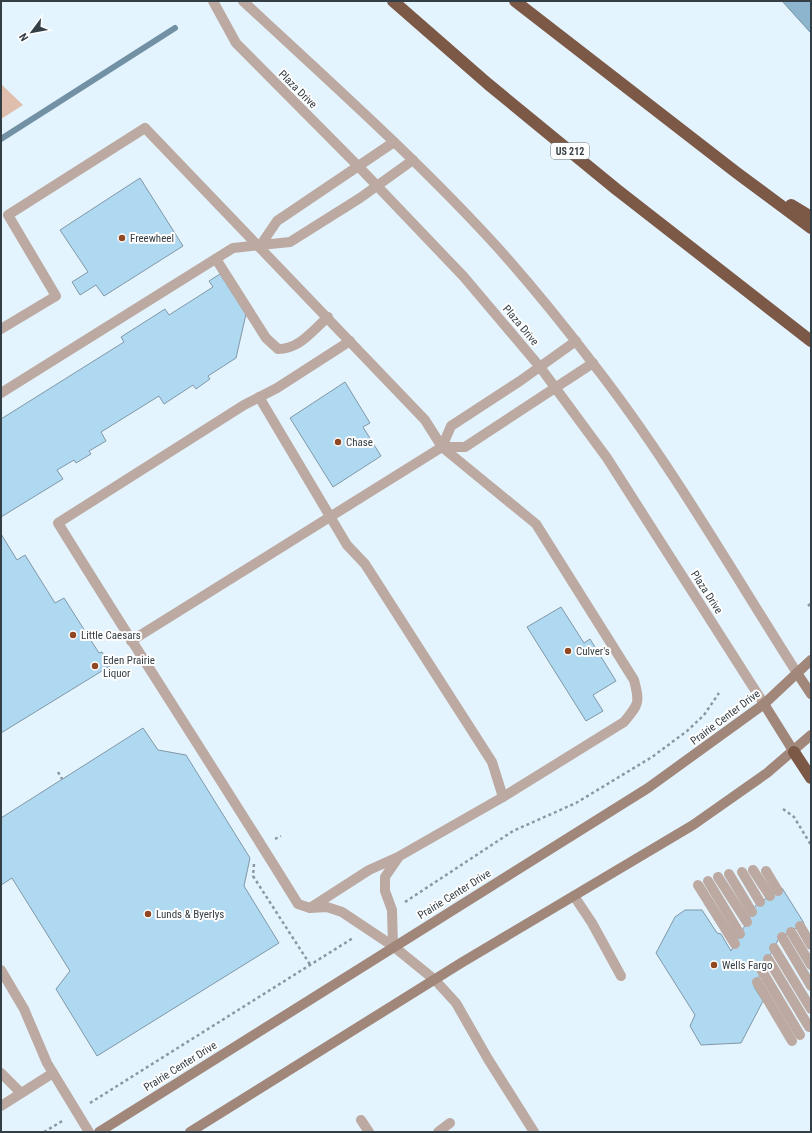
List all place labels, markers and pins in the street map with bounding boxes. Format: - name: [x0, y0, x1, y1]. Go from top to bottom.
- place label: Freewheel: [130, 232, 174, 245]
- marker: Freewheel: [117, 233, 127, 243]
- place label: Chase: [346, 436, 373, 449]
- marker: Chase: [333, 437, 343, 447]
- place label: Little Caesars: [81, 629, 141, 642]
- marker: Little Caesars: [68, 630, 78, 640]
- place label: Culver's: [576, 645, 610, 658]
- marker: Culver's: [563, 646, 573, 656]
- place label: Eden Prairie Liquor: [103, 654, 155, 680]
- marker: Eden Prairie Liquor: [90, 661, 100, 671]
- place label: Lunds & Byerlys: [156, 908, 224, 921]
- marker: Lunds & Byerlys: [143, 909, 153, 919]
- place label: Wells Fargo: [722, 959, 773, 972]
- marker: Wells Fargo: [709, 960, 719, 970]

